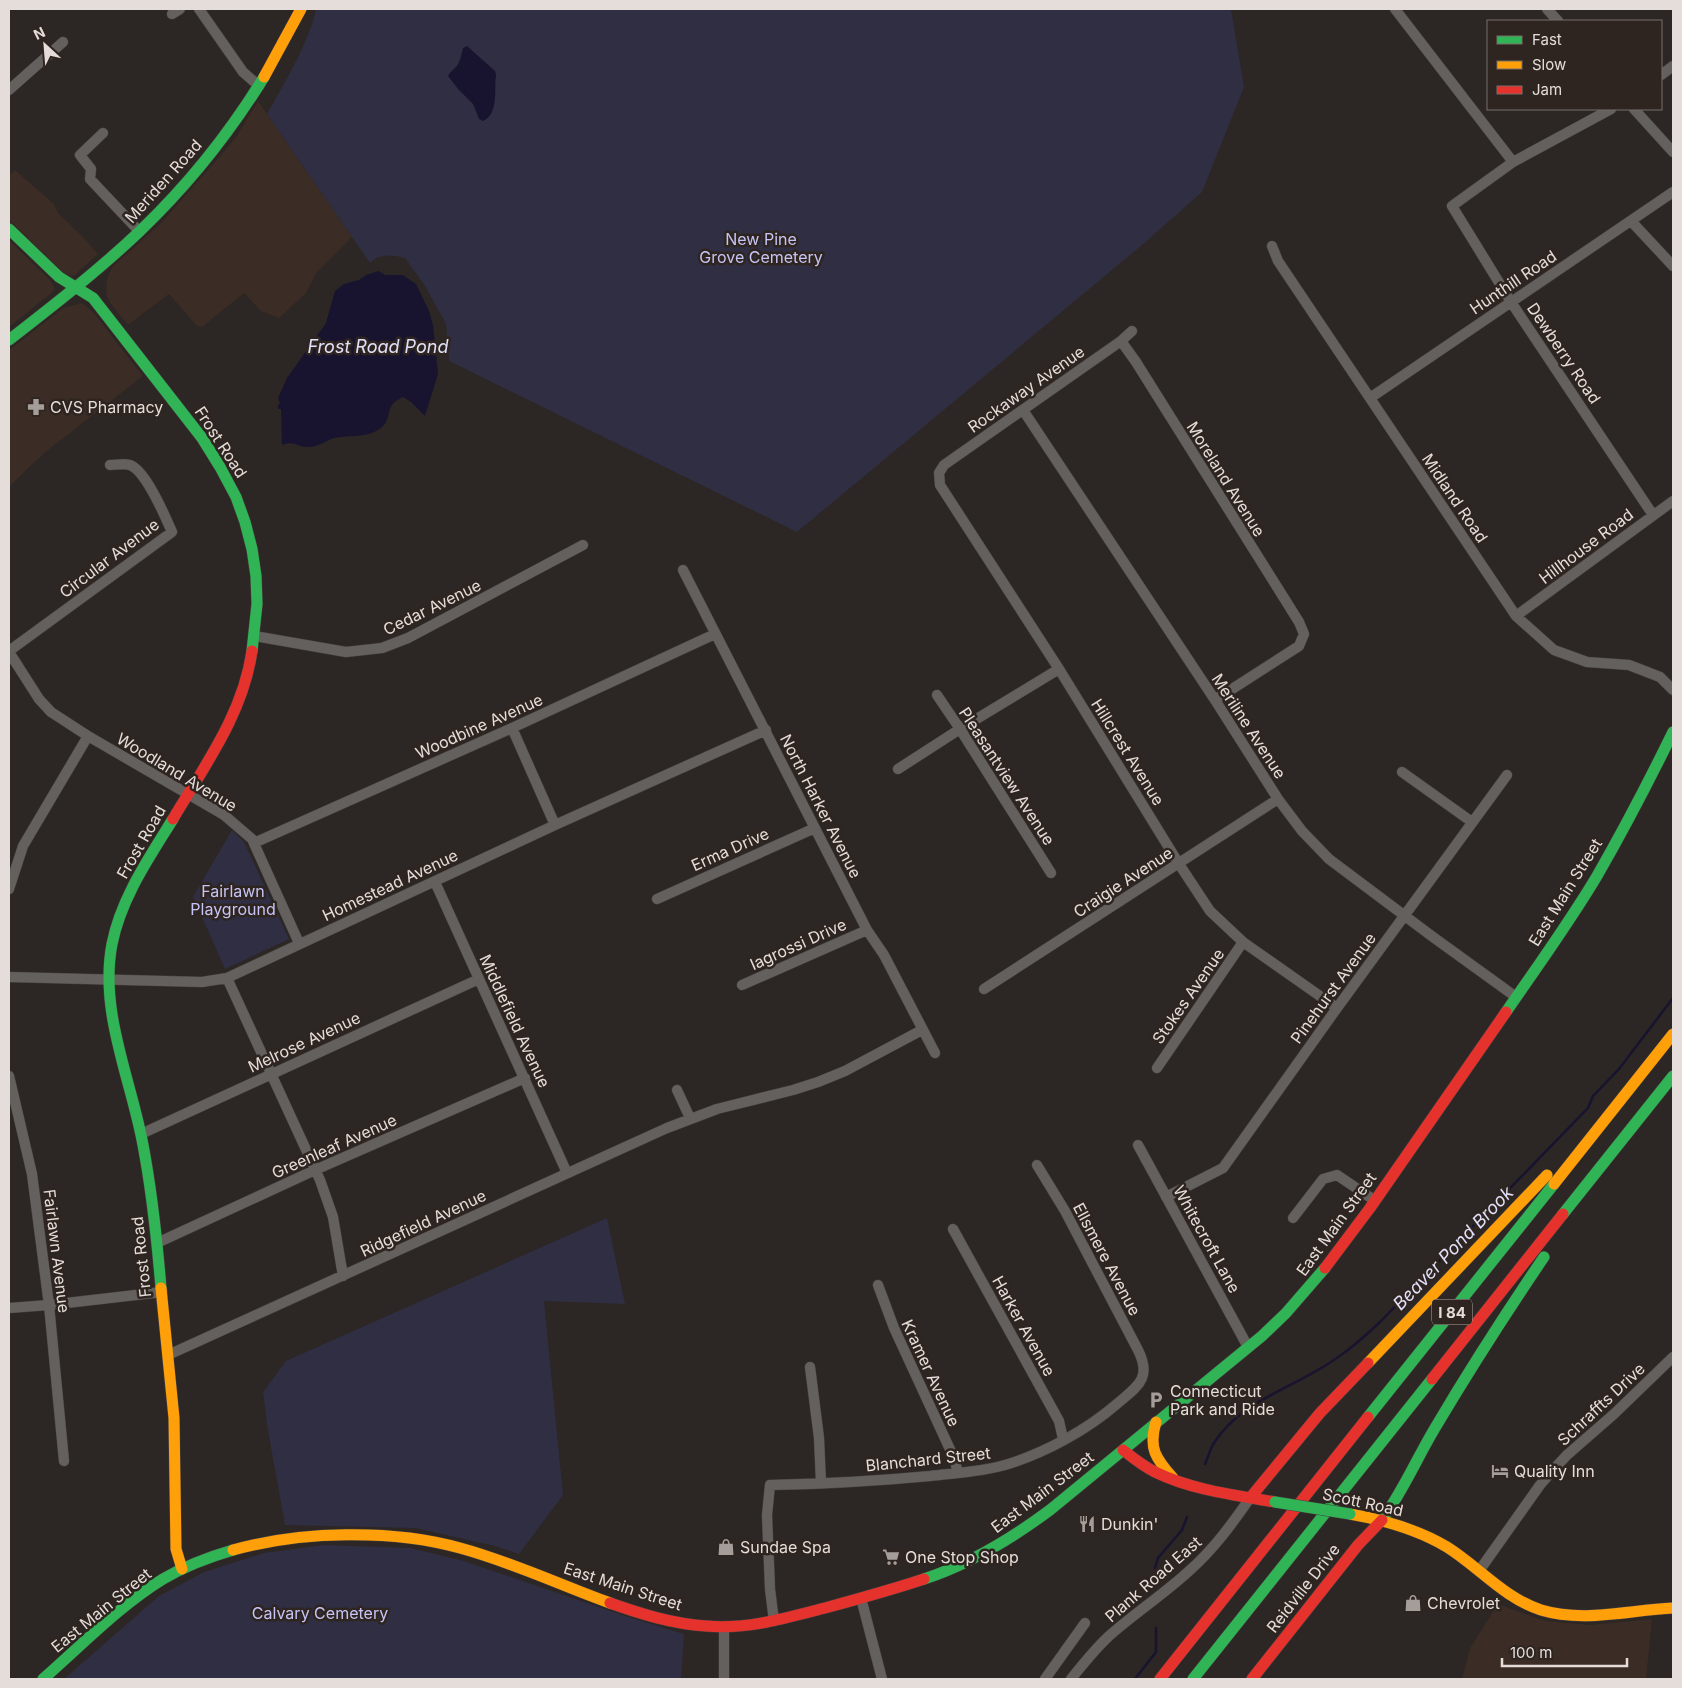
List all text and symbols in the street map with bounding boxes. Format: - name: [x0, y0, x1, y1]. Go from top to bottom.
- north arrow: [20, 20, 70, 70]
- legend: [1487, 20, 1662, 110]
- text: N: [31, 23, 48, 43]
- text: Fast: [1532, 30, 1562, 49]
- text: Slow: [1532, 55, 1566, 74]
- text: Jam: [1532, 80, 1562, 99]
- street label: Meriden Road: [120, 135, 206, 227]
- park label: New Pine Grove Cemetery: [699, 229, 823, 267]
- street label: Hunthill Road: [1466, 246, 1560, 318]
- street label: Dewberry Road: [1523, 299, 1605, 407]
- water label: Frost Road Pond: [308, 336, 449, 357]
- street label: Rockaway Avenue: [964, 341, 1088, 437]
- pharmacy icon: CVS Pharmacy: [26, 397, 46, 417]
- place label: CVS Pharmacy: [50, 397, 163, 417]
- street label: Frost Road: [191, 403, 251, 481]
- street label: Moreland Avenue: [1183, 418, 1269, 540]
- street label: Midland Road: [1418, 450, 1492, 546]
- street label: Hillhouse Road: [1535, 504, 1637, 588]
- street label: Circular Avenue: [55, 514, 163, 602]
- street label: Cedar Avenue: [380, 575, 484, 639]
- street label: Meriline Avenue: [1208, 670, 1290, 782]
- street label: Woodbine Avenue: [412, 689, 546, 763]
- street label: Hillcrest Avenue: [1087, 695, 1169, 809]
- street label: Pleasantview Avenue: [955, 703, 1059, 849]
- street label: Woodland Avenue: [113, 728, 241, 816]
- street label: North Harker Avenue: [776, 731, 866, 881]
- street label: Frost Road: [112, 802, 170, 882]
- street label: Erma Drive: [688, 823, 772, 875]
- street label: East Main Street: [1524, 834, 1606, 950]
- street label: Craigie Avenue: [1070, 842, 1176, 922]
- street label: Homestead Avenue: [319, 845, 461, 925]
- park label: Fairlawn Playground: [190, 881, 276, 919]
- street label: Iagrossi Drive: [747, 914, 849, 974]
- street label: Pinehurst Avenue: [1286, 929, 1380, 1047]
- street label: Stokes Avenue: [1148, 944, 1228, 1048]
- street label: Middlefield Avenue: [475, 951, 555, 1091]
- street label: Melrose Avenue: [245, 1007, 363, 1077]
- street label: Greenleaf Avenue: [268, 1109, 400, 1183]
- street label: East Main Street: [1292, 1168, 1380, 1280]
- water label: Beaver Pond Brook: [1389, 1181, 1518, 1314]
- street label: Whitecroft Lane: [1169, 1182, 1245, 1296]
- street label: Ridgefield Avenue: [357, 1185, 489, 1261]
- street label: Fairlawn Avenue: [40, 1188, 74, 1314]
- street label: Ellsmere Avenue: [1069, 1199, 1145, 1319]
- street label: Frost Road: [127, 1216, 155, 1298]
- street label: Harker Avenue: [988, 1272, 1060, 1380]
- road number: I 84: [1432, 1300, 1472, 1324]
- street label: Kramer Avenue: [897, 1316, 965, 1430]
- street label: Schraffts Drive: [1553, 1358, 1649, 1450]
- place label: Connecticut Park and Ride: [1170, 1381, 1275, 1419]
- parking icon: Connecticut Park and Ride: [1146, 1390, 1166, 1410]
- street label: Blanchard Street: [865, 1442, 991, 1476]
- street label: East Main Street: [987, 1447, 1097, 1537]
- hotel icon: Quality Inn: [1490, 1461, 1510, 1481]
- place label: Quality Inn: [1514, 1461, 1595, 1481]
- street label: Scott Road: [1321, 1484, 1405, 1520]
- restaurant icon: Dunkin': [1077, 1514, 1097, 1534]
- place label: Dunkin': [1101, 1514, 1158, 1534]
- street label: Plank Road East: [1101, 1532, 1205, 1626]
- shop icon: Sundae Spa: [716, 1537, 736, 1557]
- place label: Sundae Spa: [740, 1537, 831, 1557]
- street label: Reidville Drive: [1262, 1540, 1344, 1636]
- supermarket icon: One Stop Shop: [881, 1547, 901, 1567]
- place label: One Stop Shop: [905, 1547, 1019, 1567]
- street label: East Main Street: [561, 1557, 685, 1615]
- street label: East Main Street: [47, 1563, 155, 1657]
- shop icon: Chevrolet: [1403, 1593, 1423, 1613]
- place label: Chevrolet: [1427, 1593, 1500, 1613]
- park label: Calvary Cemetery: [252, 1603, 388, 1623]
- scale bar: [1502, 1636, 1627, 1668]
- text: 100 m: [1510, 1643, 1552, 1662]

